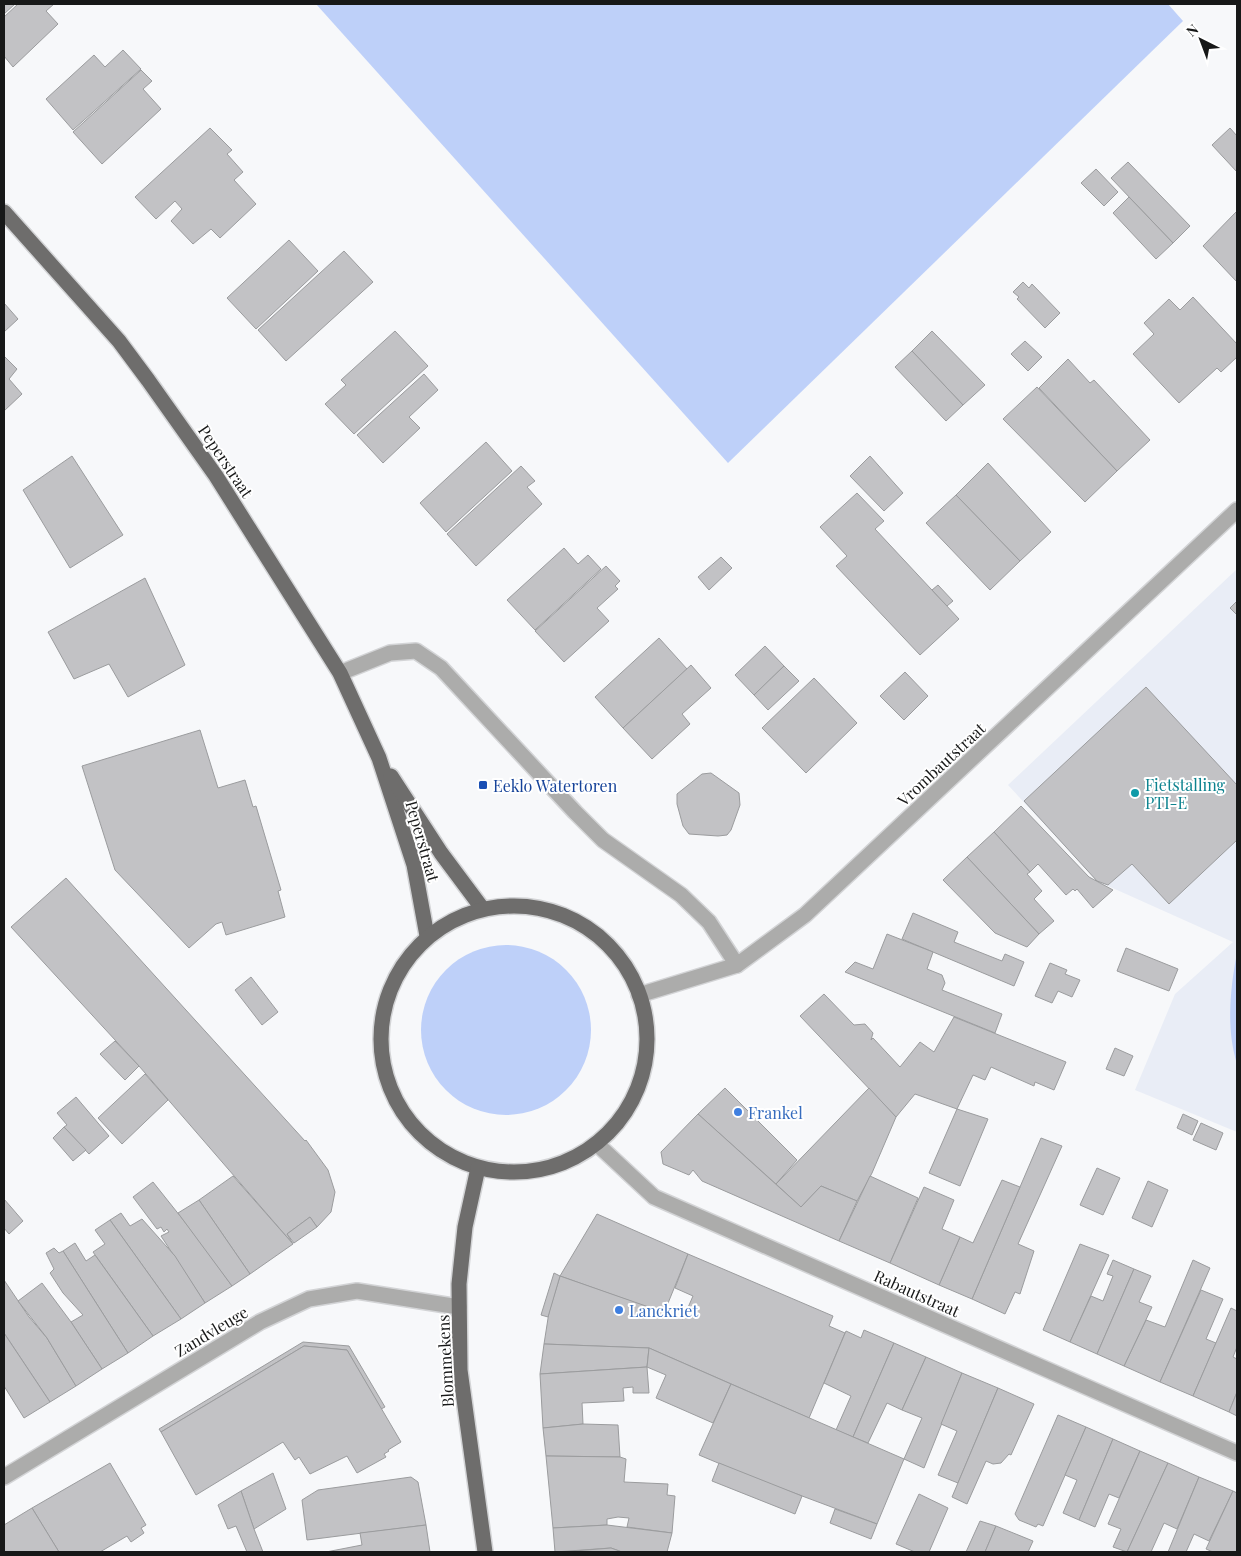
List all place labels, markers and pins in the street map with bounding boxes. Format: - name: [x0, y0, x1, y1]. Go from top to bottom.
- place label: Fietstalling PTI-E: [1145, 774, 1226, 813]
- place label: Eeklo Watertoren: [493, 775, 618, 796]
- marker: Eeklo Watertoren: [477, 779, 489, 791]
- marker: Fietstalling PTI-E: [1129, 787, 1141, 799]
- place label: Frankel: [748, 1102, 803, 1123]
- marker: Frankel: [732, 1106, 744, 1118]
- place label: Lanckriet: [629, 1300, 698, 1321]
- marker: Lanckriet: [613, 1304, 625, 1316]

